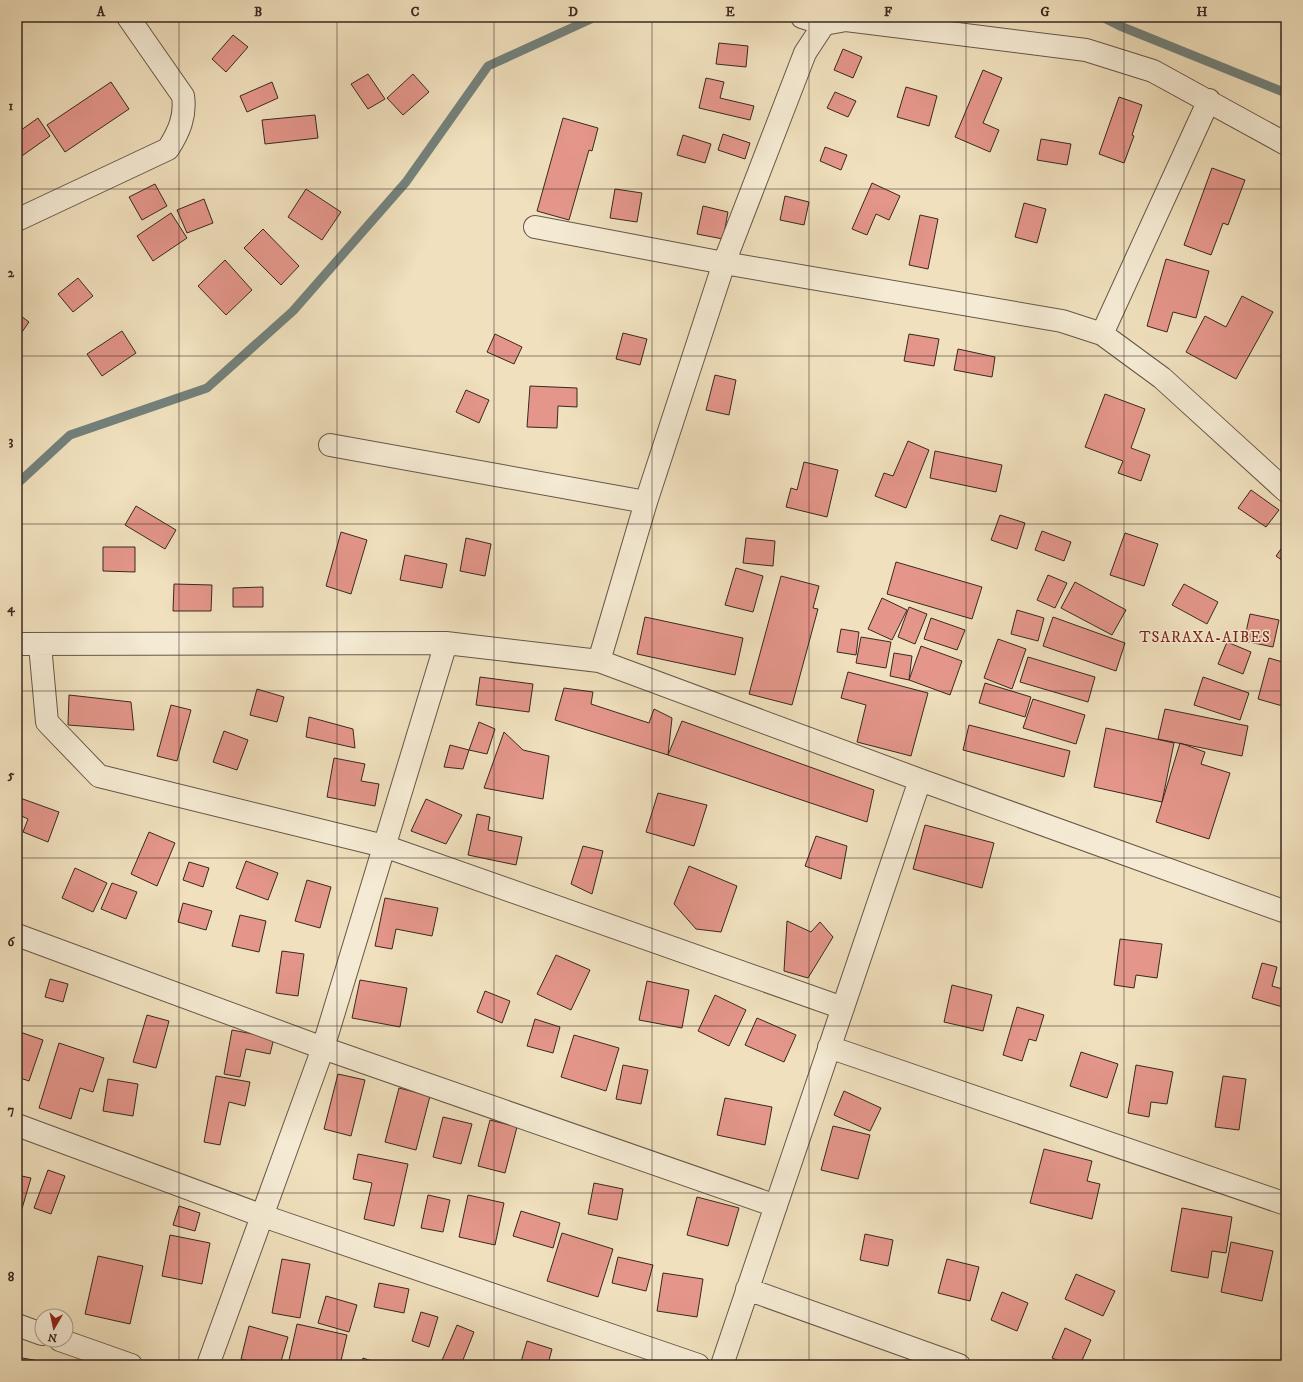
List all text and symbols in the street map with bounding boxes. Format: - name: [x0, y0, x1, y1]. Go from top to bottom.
- text: A: [96, 4, 106, 20]
- text: B: [254, 4, 262, 20]
- text: C: [411, 4, 420, 20]
- text: D: [568, 4, 578, 20]
- text: E: [725, 4, 735, 20]
- text: F: [884, 4, 893, 20]
- text: G: [1040, 4, 1050, 20]
- text: H: [1197, 4, 1208, 20]
- text: 1: [9, 98, 14, 114]
- text: 2: [8, 265, 15, 281]
- text: 3: [9, 433, 14, 449]
- text: 4: [6, 600, 15, 617]
- district label: TSARAXA-AIBES: [1139, 628, 1271, 647]
- text: 5: [7, 767, 15, 783]
- text: 6: [8, 934, 16, 950]
- text: 7: [8, 1102, 15, 1118]
- text: 8: [8, 1269, 15, 1285]
- north arrow: [34, 1308, 74, 1348]
- text: N: [47, 1329, 58, 1345]

